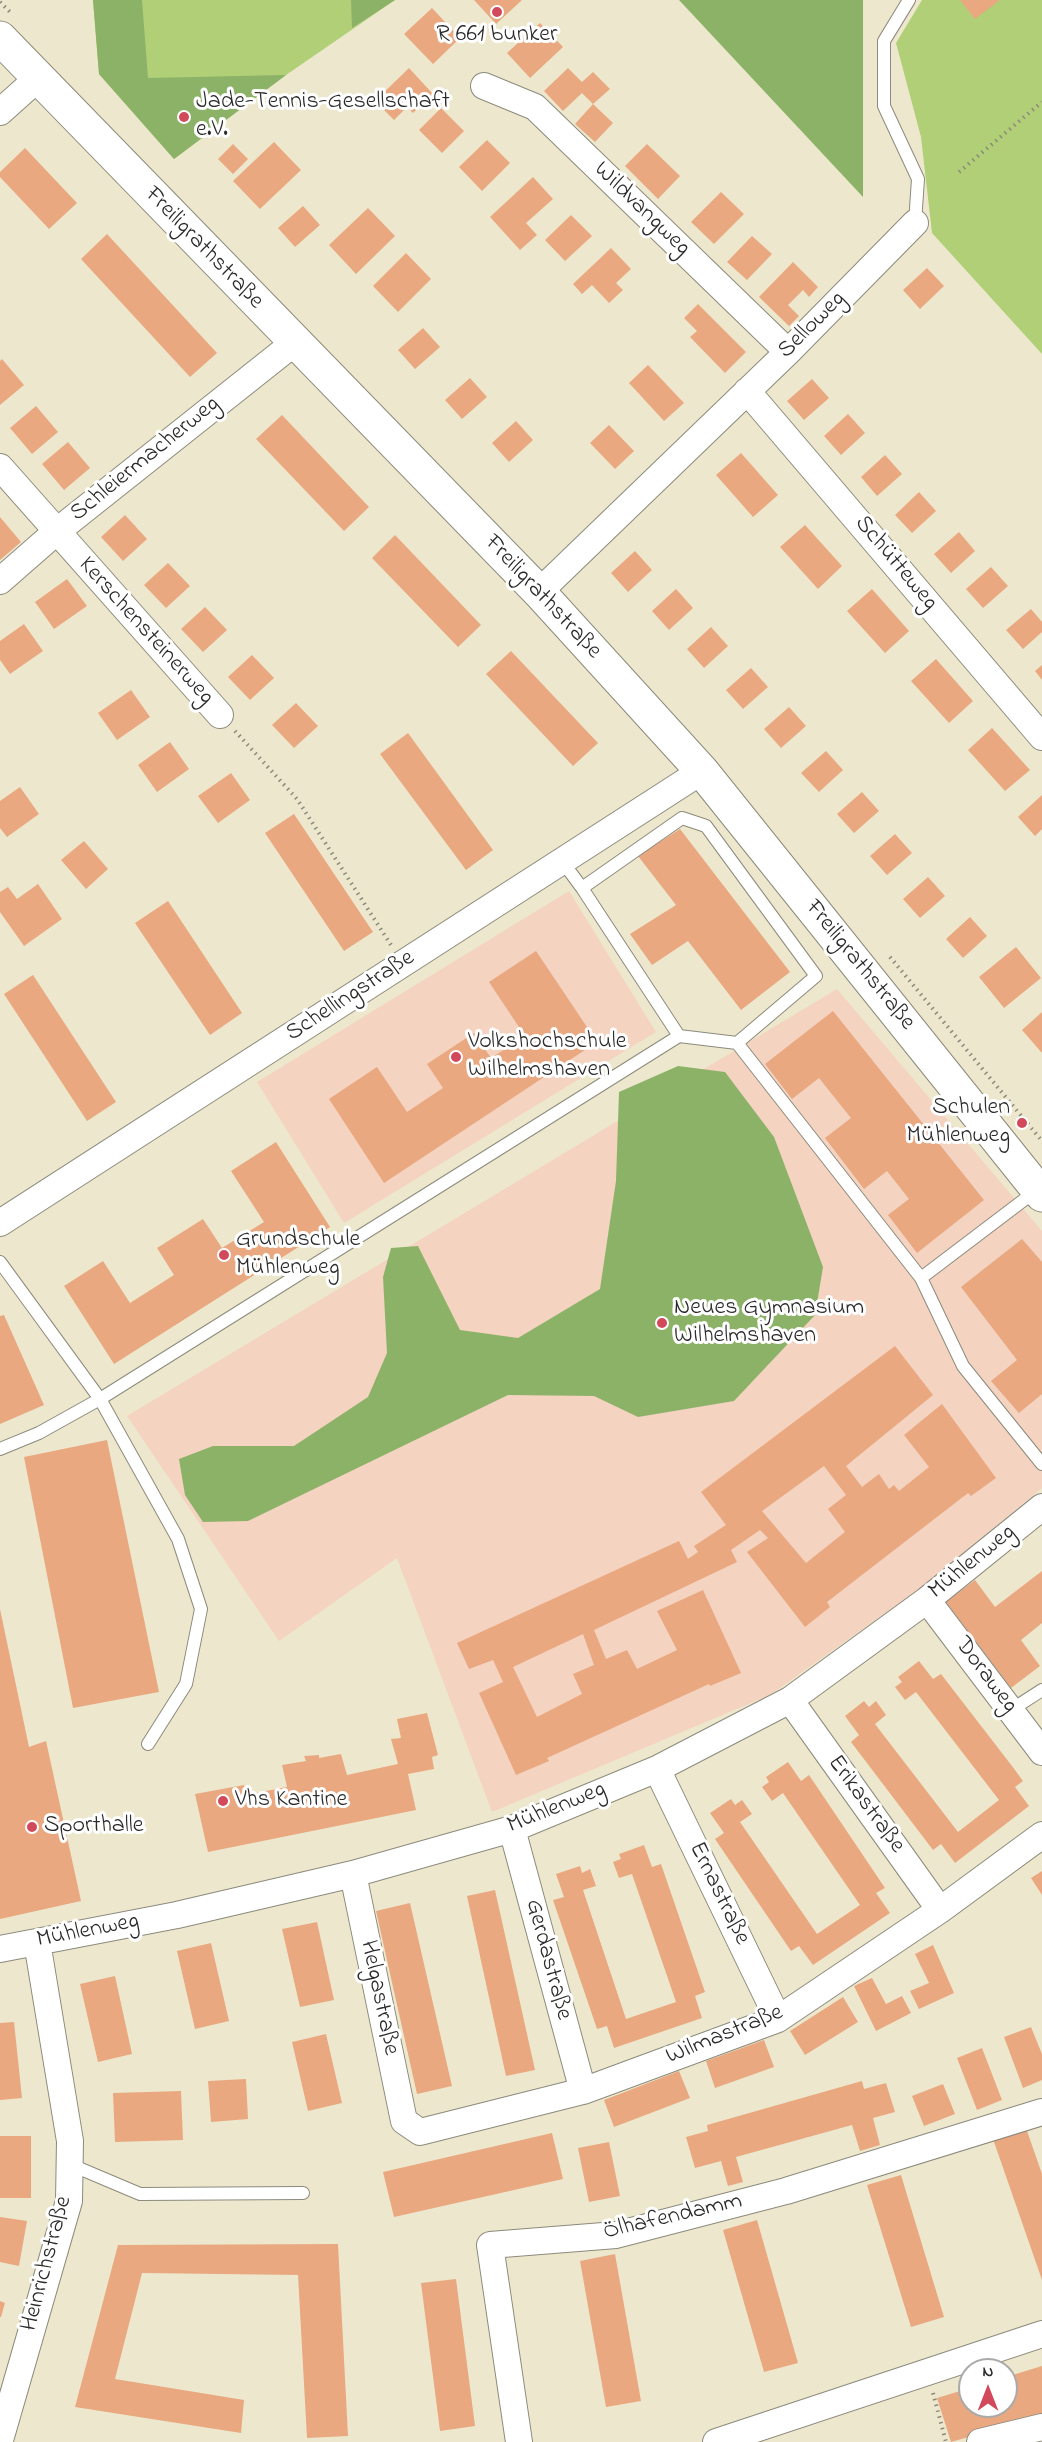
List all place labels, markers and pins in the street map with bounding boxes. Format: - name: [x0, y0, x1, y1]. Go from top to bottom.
- marker: R 661 bunker: [490, 5, 504, 19]
- place label: R 661 bunker: [437, 22, 557, 50]
- place label: Jade-Tennis-Gesellschaft e.V.: [196, 89, 450, 145]
- marker: Jade-Tennis-Gesellschaft e.V.: [177, 110, 191, 124]
- place label: Volkshochschule Wilhelmshaven: [468, 1029, 626, 1085]
- marker: Volkshochschule Wilhelmshaven: [449, 1050, 463, 1064]
- place label: Schulen Mühlenweg: [906, 1095, 1010, 1151]
- marker: Schulen Mühlenweg: [1015, 1116, 1029, 1130]
- place label: Grundschule Mühlenweg: [236, 1227, 360, 1283]
- marker: Grundschule Mühlenweg: [217, 1248, 231, 1262]
- place label: Neues Gymnasium Wilhelmshaven: [674, 1295, 864, 1351]
- marker: Neues Gymnasium Wilhelmshaven: [655, 1316, 669, 1330]
- place label: Vhs Kantine: [235, 1787, 347, 1815]
- marker: Vhs Kantine: [216, 1794, 230, 1808]
- place label: Sporthalle: [44, 1813, 144, 1841]
- marker: Sporthalle: [25, 1820, 39, 1834]

